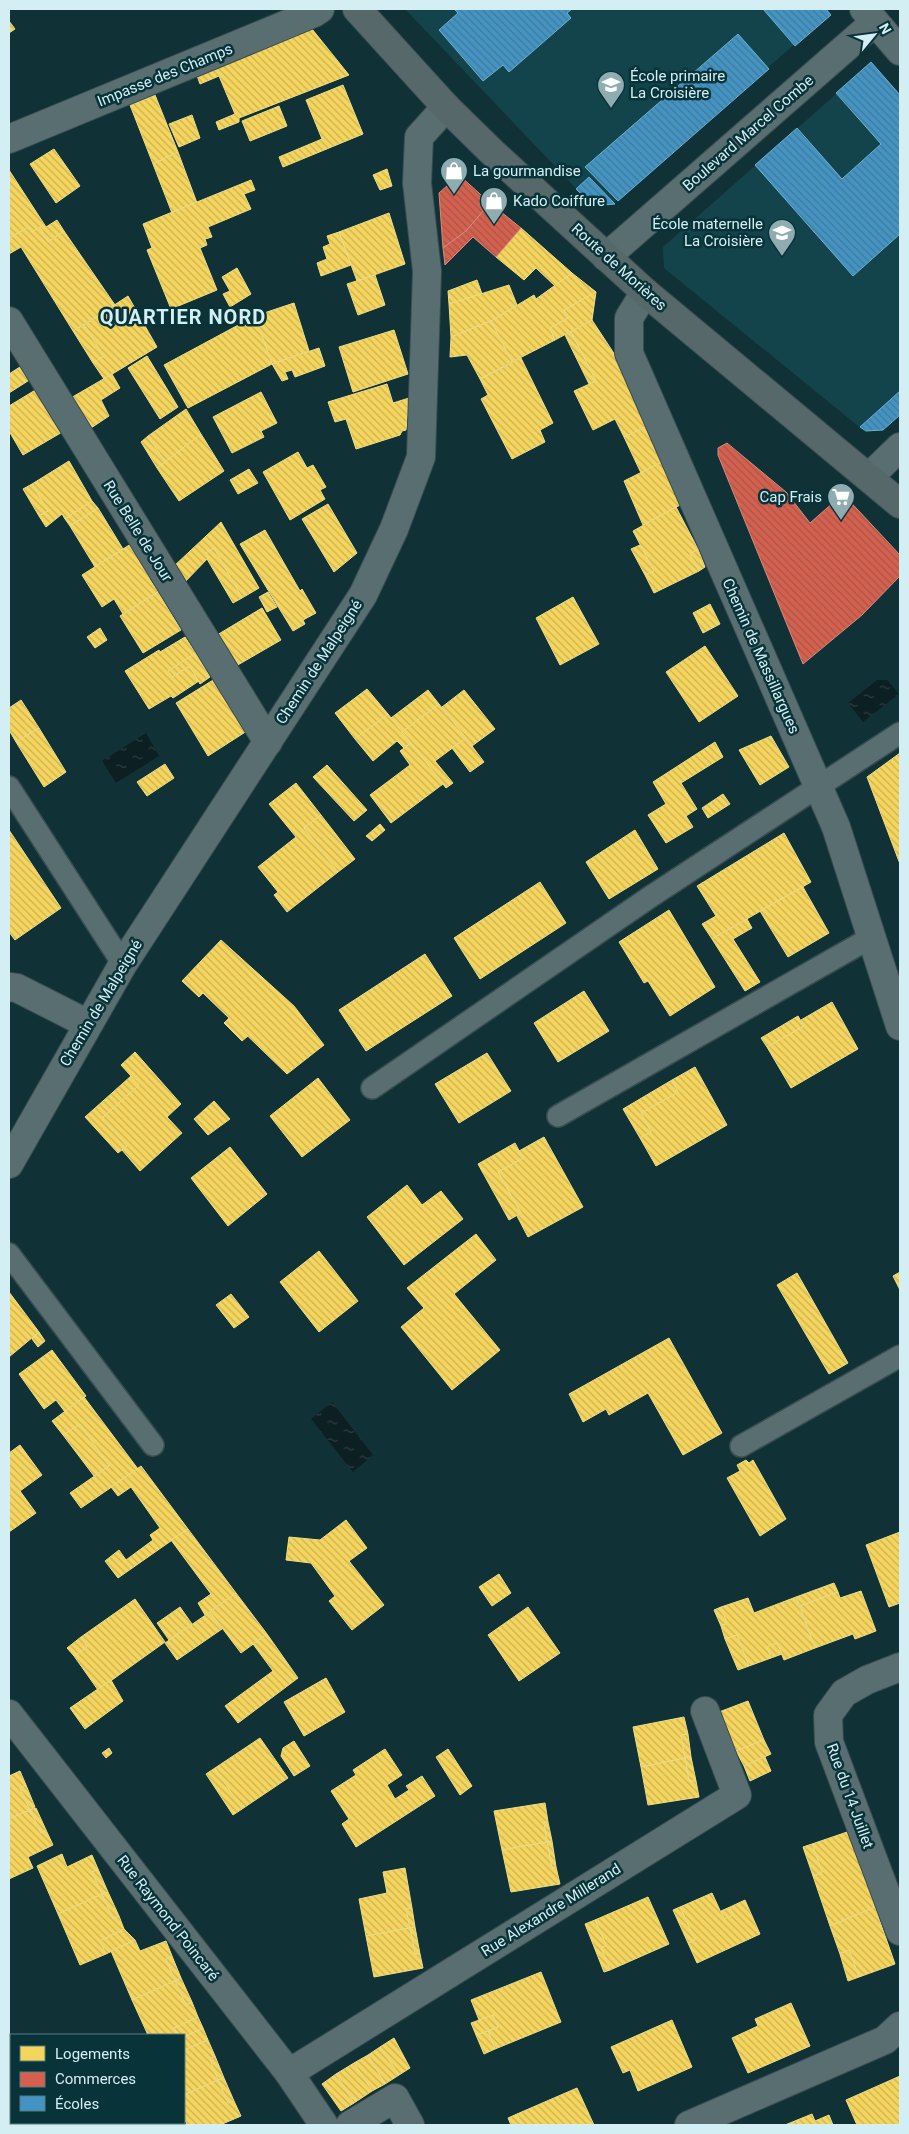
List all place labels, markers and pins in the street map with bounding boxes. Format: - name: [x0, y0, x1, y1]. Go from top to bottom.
- place label: École primaire La Croisière: [630, 67, 725, 102]
- school or university icon: École primaire La Croisière: [596, 70, 626, 109]
- shop icon: La gourmandise: [439, 156, 469, 195]
- place label: La gourmandise: [473, 162, 581, 180]
- shop icon: Kado Coiffure: [479, 186, 509, 225]
- place label: Kado Coiffure: [513, 192, 605, 210]
- place label: École maternelle La Croisière: [652, 215, 763, 250]
- school or university icon: École maternelle La Croisière: [767, 218, 797, 257]
- supermarket icon: Cap Frais: [826, 482, 856, 521]
- place label: Cap Frais: [759, 488, 822, 506]

